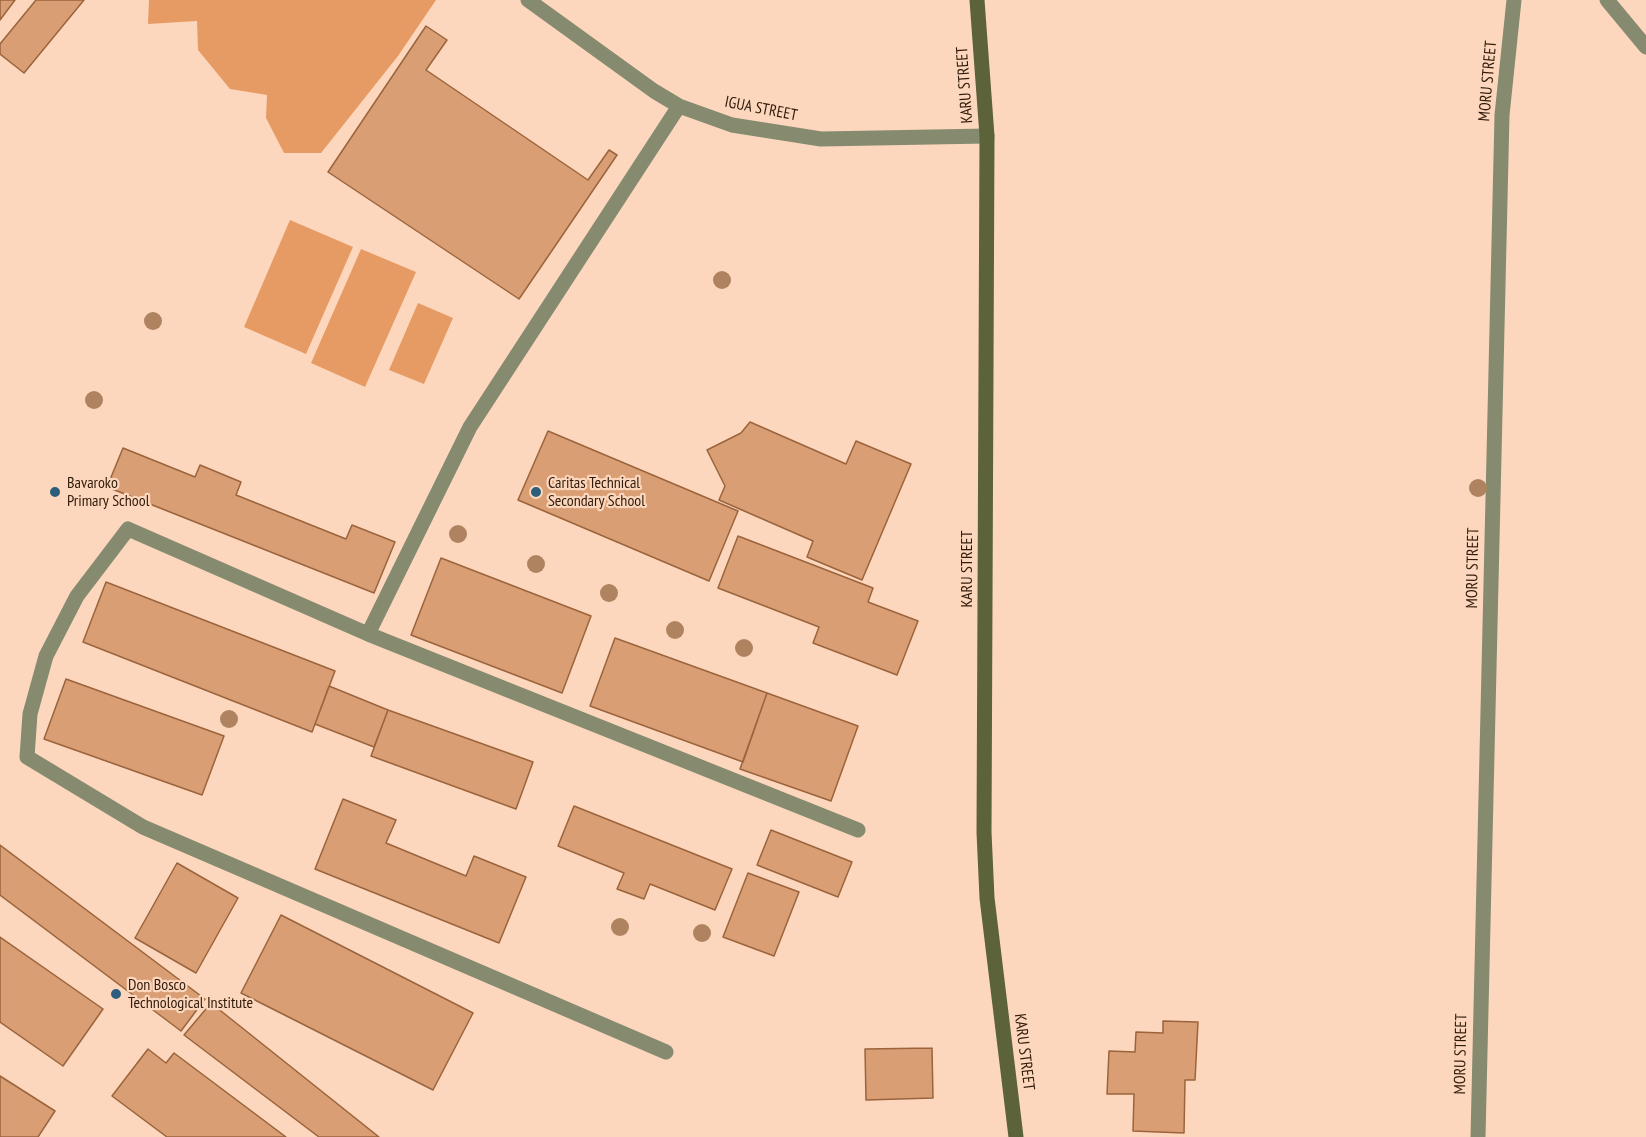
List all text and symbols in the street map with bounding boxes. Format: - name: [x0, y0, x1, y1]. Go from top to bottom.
- street label: MORU STREET: [1475, 40, 1501, 122]
- street label: KARU STREET: [953, 46, 977, 124]
- street label: IGUA STREET: [723, 93, 799, 125]
- place label: Bavaroko Primary School: [67, 473, 149, 511]
- place label: Caritas Technical Secondary School: [548, 473, 645, 511]
- marker: Bavaroko Primary School: [48, 485, 62, 499]
- marker: Caritas Technical Secondary School: [529, 485, 543, 499]
- street label: MORU STREET: [1463, 527, 1483, 609]
- street label: KARU STREET: [957, 530, 977, 608]
- place label: Don Bosco Technological Institute: [128, 975, 253, 1013]
- marker: Don Bosco Technological Institute: [109, 987, 123, 1001]
- street label: KARU STREET: [1010, 1013, 1038, 1091]
- street label: MORU STREET: [1451, 1013, 1471, 1095]

